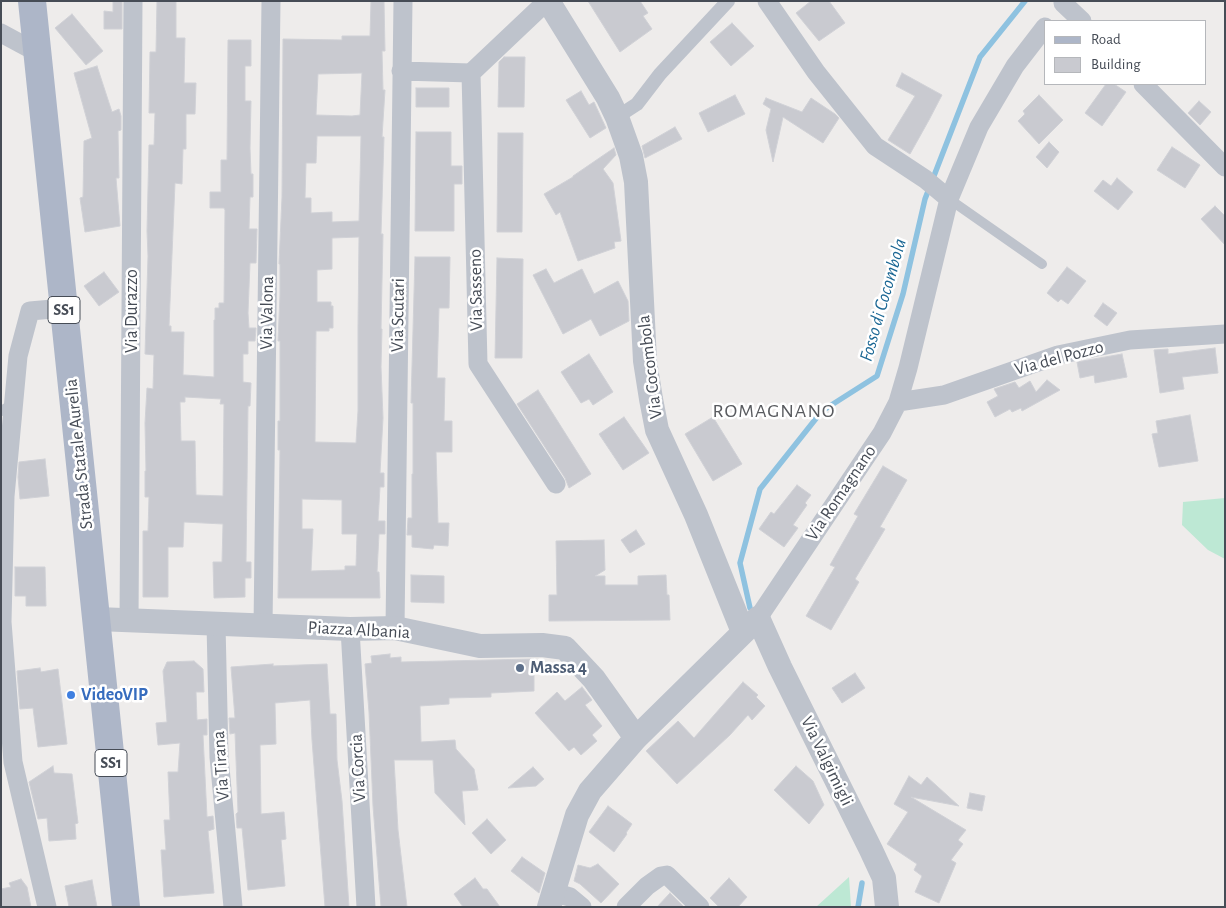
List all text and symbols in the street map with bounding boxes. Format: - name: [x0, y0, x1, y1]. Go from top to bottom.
- legend: [1044, 20, 1206, 85]
- text: Road: [1091, 32, 1121, 47]
- text: Building: [1091, 57, 1141, 72]
- water label: Fosso di Cocombola: [855, 236, 911, 364]
- street label: Via Sasseno: [464, 249, 488, 331]
- street label: Via Durazzo: [121, 269, 143, 353]
- street label: Via Valona: [256, 276, 278, 350]
- street label: Via Scutari: [387, 278, 409, 352]
- road number: SS1: [48, 296, 80, 324]
- street label: Via Cocombola: [633, 314, 667, 420]
- street label: Via del Pozzo: [1012, 336, 1106, 380]
- street label: Strada Statale Aurelia: [60, 378, 98, 530]
- district label: ROMAGNANO: [711, 399, 837, 423]
- street label: Via Romagnano: [801, 441, 881, 545]
- street label: Piazza Albania: [307, 617, 411, 643]
- place label: Massa 4: [530, 657, 587, 679]
- marker: Massa 4: [514, 662, 526, 674]
- place label: VideoVIP: [81, 684, 148, 706]
- marker: VideoVIP: [65, 689, 77, 701]
- street label: Via Valgimigli: [796, 713, 858, 809]
- street label: Via Tirana: [208, 730, 234, 802]
- street label: Via Corcia: [345, 733, 371, 803]
- road number: SS1: [95, 750, 127, 776]

